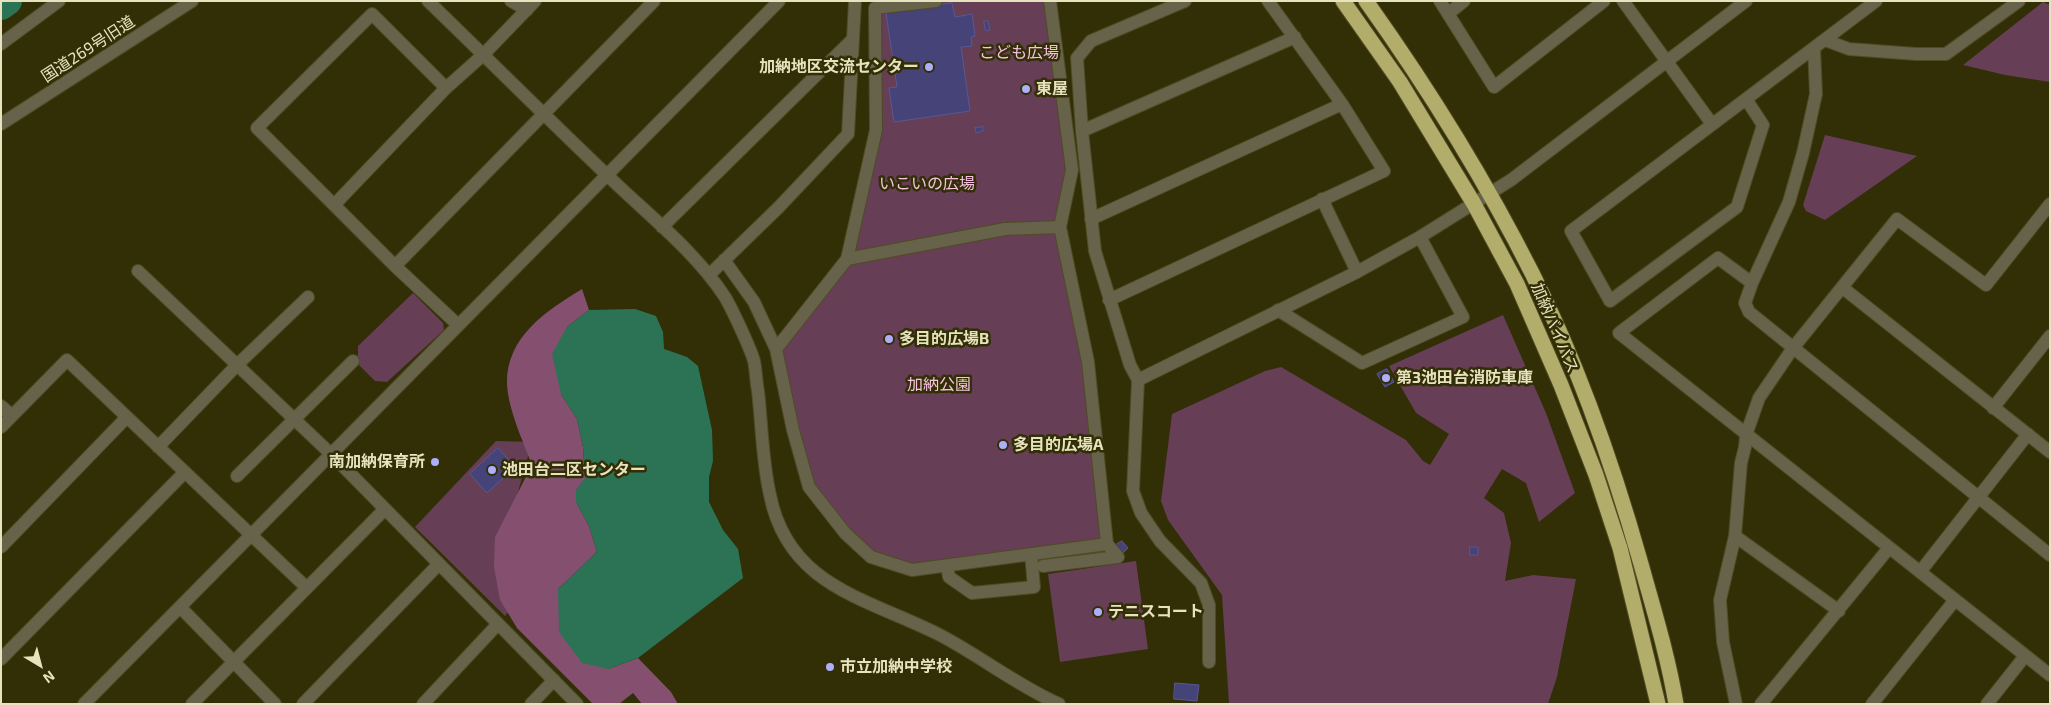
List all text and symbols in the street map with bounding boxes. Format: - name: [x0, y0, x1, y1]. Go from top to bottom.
- street label: 国道269号旧道: [38, 12, 138, 86]
- park label: こども広場: [979, 43, 1059, 63]
- place label: 加納地区交流センター: [759, 57, 919, 77]
- marker: 加納地区交流センター: [923, 61, 935, 73]
- place label: 東屋: [1036, 79, 1068, 99]
- marker: 東屋: [1020, 83, 1032, 95]
- park label: いこいの広場: [879, 174, 975, 194]
- street label: 加納バイパス: [1527, 280, 1583, 376]
- place label: 多目的広場B: [899, 329, 989, 349]
- marker: 多目的広場B: [883, 333, 895, 345]
- place label: 第3池田台消防車庫: [1396, 368, 1533, 388]
- marker: 第3池田台消防車庫: [1380, 372, 1392, 384]
- park label: 加納公園: [907, 375, 971, 395]
- place label: 多目的広場A: [1013, 435, 1103, 455]
- marker: 多目的広場A: [997, 439, 1009, 451]
- place label: 南加納保育所: [329, 452, 425, 472]
- marker: 南加納保育所: [429, 456, 441, 468]
- place label: 池田台二区センター: [502, 460, 646, 480]
- marker: 池田台二区センター: [486, 464, 498, 476]
- place label: テニスコート: [1108, 602, 1204, 622]
- marker: テニスコート: [1092, 606, 1104, 618]
- north arrow: [15, 640, 65, 690]
- place label: 市立加納中学校: [840, 657, 952, 677]
- marker: 市立加納中学校: [824, 661, 836, 673]
- text: N: [40, 668, 58, 687]

